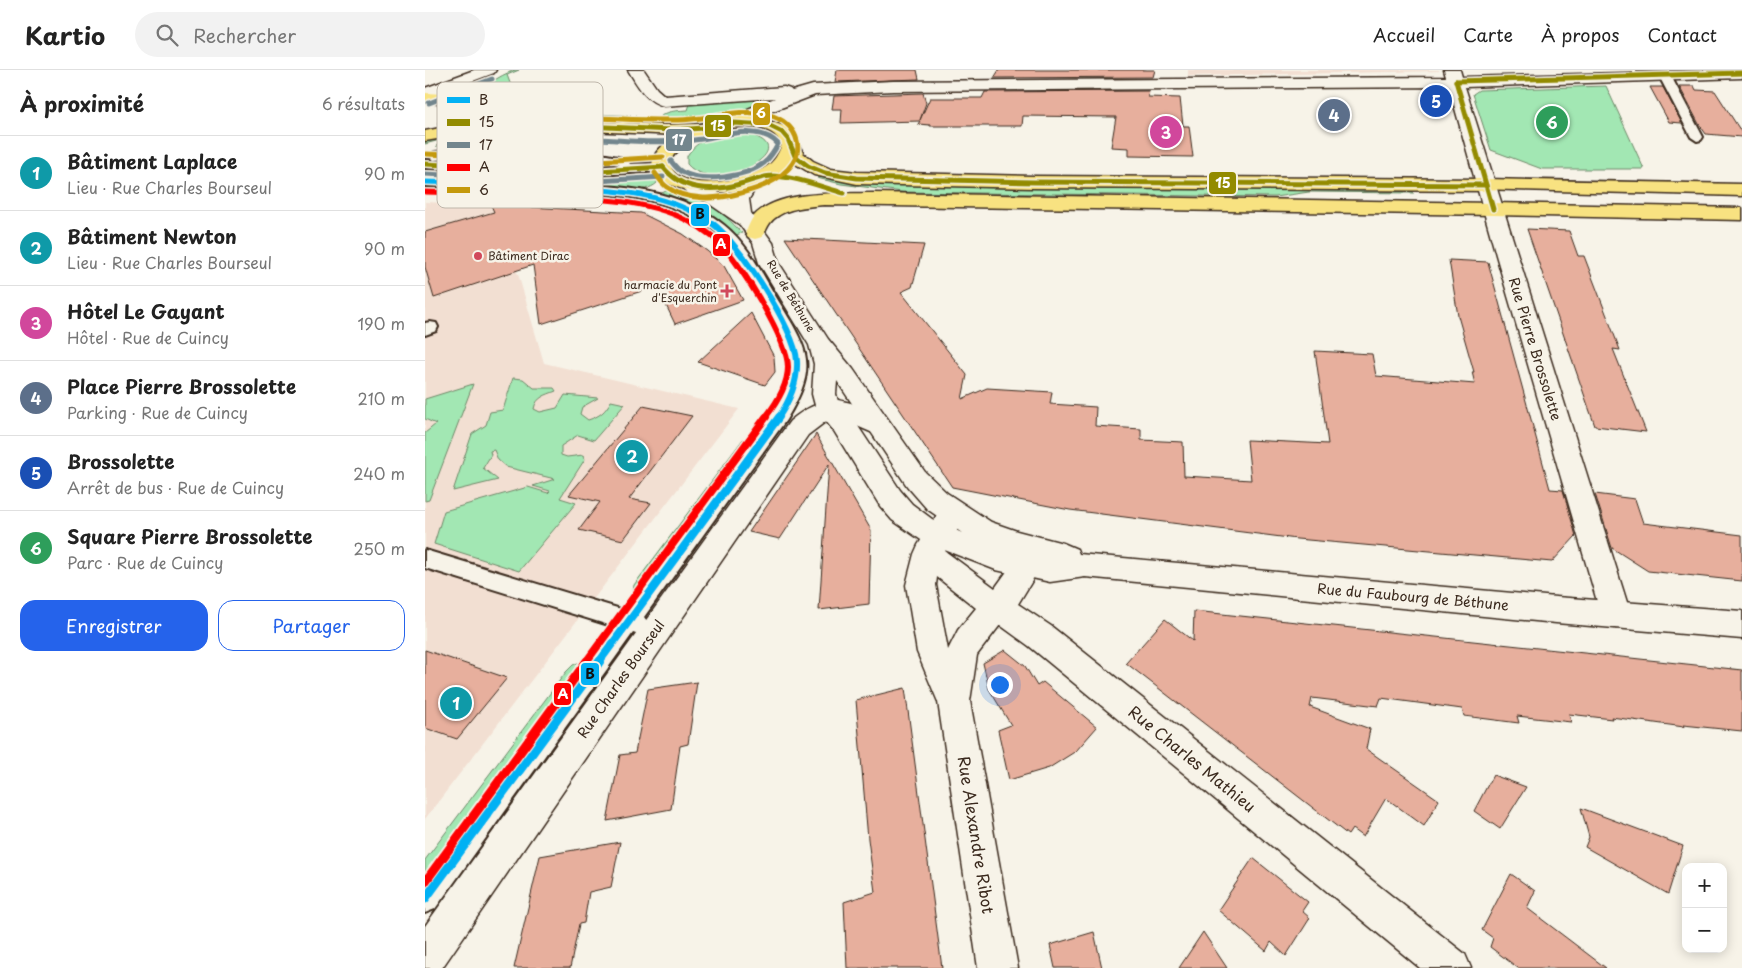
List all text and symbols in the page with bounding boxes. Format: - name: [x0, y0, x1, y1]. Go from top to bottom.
- search box: [135, 12, 485, 57]
- text: Kartio: [25, 17, 105, 53]
- icon: search: [153, 21, 181, 49]
- text: Rechercher: [193, 21, 296, 49]
- text: Accueil: [1373, 21, 1435, 48]
- text: Carte: [1463, 21, 1513, 48]
- text: À propos: [1541, 21, 1619, 48]
- text: Contact: [1647, 21, 1717, 48]
- legend: [437, 82, 603, 208]
- pin: 5: [1420, 82, 1452, 120]
- text: À proximité: [20, 87, 144, 119]
- text: B: [479, 89, 488, 110]
- text: 6 résultats: [322, 91, 405, 115]
- pin: 4: [1318, 96, 1350, 134]
- line badge: 6: [752, 102, 771, 126]
- text: 6: [756, 102, 766, 123]
- pin: 6: [1536, 103, 1568, 141]
- text: 15: [479, 111, 494, 132]
- pin: 3: [1150, 113, 1182, 151]
- line badge: 15: [704, 114, 732, 138]
- text: 15: [710, 115, 726, 136]
- line badge: 17: [665, 128, 693, 152]
- text: 17: [672, 129, 687, 150]
- text: 17: [479, 134, 493, 155]
- text: Bâtiment Laplace: [67, 147, 237, 175]
- text: A: [479, 156, 490, 177]
- text: 1: [32, 161, 40, 185]
- text: 90 m: [364, 161, 405, 185]
- line badge: 15: [1208, 171, 1237, 195]
- text: 15: [1215, 172, 1231, 193]
- text: Lieu · Rue Charles Bourseul: [67, 175, 272, 199]
- text: 6: [479, 179, 489, 200]
- line badge: B: [690, 203, 710, 227]
- text: B: [695, 203, 705, 224]
- text: Bâtiment Newton: [67, 222, 237, 250]
- line badge: A: [712, 233, 731, 257]
- text: A: [715, 233, 727, 254]
- text: 2: [30, 236, 42, 260]
- text: 90 m: [364, 236, 405, 260]
- place label: Bâtiment Dirac: [488, 247, 570, 264]
- text: Lieu · Rue Charles Bourseul: [67, 250, 272, 274]
- marker: Bâtiment Dirac: [472, 250, 484, 262]
- street label: Rue de Béthune: [763, 256, 820, 335]
- street label: Rue Pierre Brossolette: [1504, 275, 1567, 423]
- place label: harmacie du Pont d'Esquerchin: [624, 276, 718, 306]
- marker: harmacie du Pont d'Esquerchin: [721, 285, 733, 297]
- text: Hôtel Le Gayant: [67, 297, 225, 325]
- text: 3: [31, 311, 41, 335]
- text: 190 m: [357, 311, 405, 335]
- text: Hôtel · Rue de Cuincy: [67, 325, 229, 349]
- text: Place Pierre Brossolette: [67, 372, 296, 400]
- text: 4: [31, 386, 41, 410]
- text: 210 m: [357, 386, 405, 410]
- text: Parking · Rue de Cuincy: [67, 400, 248, 424]
- pin: 2: [616, 437, 648, 475]
- text: Brossolette: [67, 447, 174, 475]
- text: 5: [31, 461, 41, 485]
- text: 240 m: [353, 461, 405, 485]
- text: Arrêt de bus · Rue de Cuincy: [67, 475, 284, 499]
- text: Square Pierre Brossolette: [67, 522, 313, 550]
- text: 6: [30, 536, 42, 560]
- text: 250 m: [354, 536, 405, 560]
- text: Parc · Rue de Cuincy: [67, 550, 223, 574]
- street label: Rue du Faubourg de Béthune: [1316, 578, 1510, 615]
- button: Enregistrer: [20, 600, 208, 651]
- button: Partager: [218, 600, 405, 651]
- street label: Rue Charles Bourseul: [573, 615, 669, 743]
- line badge: B: [580, 662, 600, 686]
- your location: [987, 672, 1013, 698]
- line badge: A: [553, 682, 572, 706]
- text: A: [557, 683, 569, 704]
- pin: 1: [440, 684, 472, 722]
- street label: Rue Charles Mathieu: [1124, 699, 1262, 817]
- street label: Rue Alexandre Ribot: [953, 754, 1001, 916]
- map controls: [1682, 863, 1727, 953]
- button: +: [1682, 863, 1727, 908]
- button: −: [1682, 908, 1727, 953]

